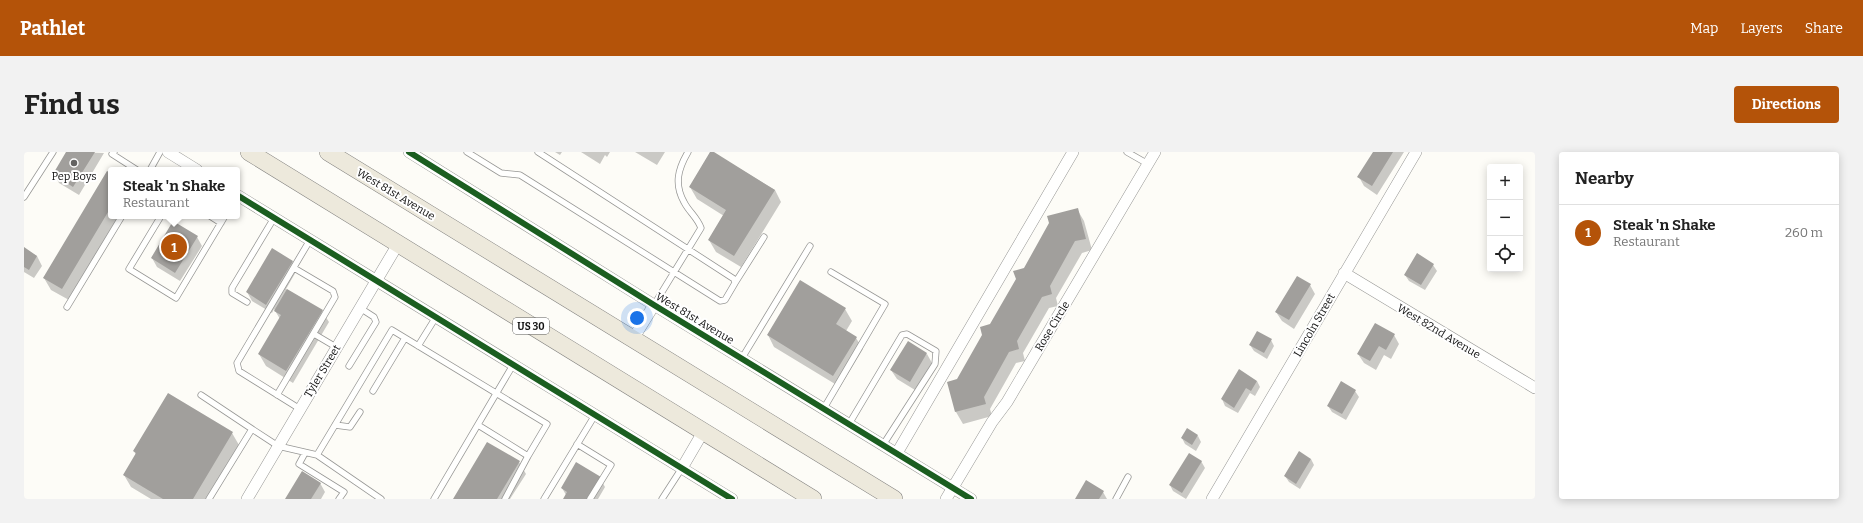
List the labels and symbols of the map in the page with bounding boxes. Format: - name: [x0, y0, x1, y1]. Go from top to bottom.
- marker: Pep Boys: [69, 158, 79, 168]
- street label: West 81st Avenue: [354, 166, 437, 223]
- place label: Pep Boys: [51, 170, 97, 183]
- pin: 1: [161, 232, 187, 262]
- street label: West 81st Avenue: [653, 290, 736, 347]
- street label: Lincoln Street: [1291, 291, 1338, 359]
- street label: Rose Circle: [1032, 299, 1072, 354]
- street label: West 82nd Avenue: [1395, 301, 1483, 361]
- your location: [627, 308, 647, 328]
- road number: US 30: [513, 318, 549, 334]
- street label: Tyler Street: [302, 342, 343, 400]

